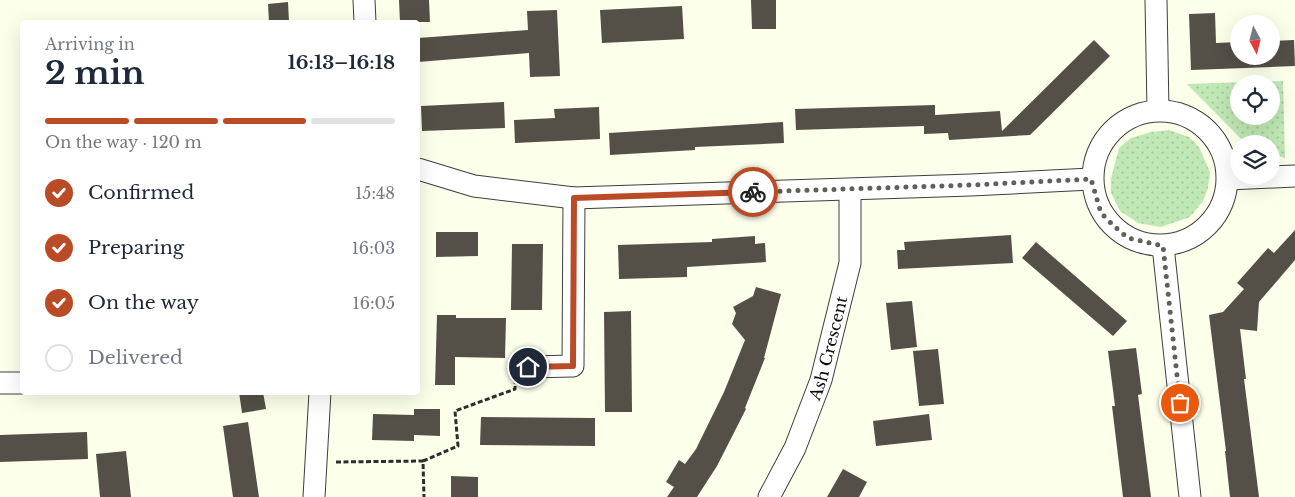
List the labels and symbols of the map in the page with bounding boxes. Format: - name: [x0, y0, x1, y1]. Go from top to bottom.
- north arrow: [1230, 15, 1280, 65]
- courier: [728, 167, 778, 217]
- street label: Ash Crescent: [804, 294, 851, 404]
- pin: [507, 346, 549, 388]
- pin: [1159, 382, 1201, 424]

